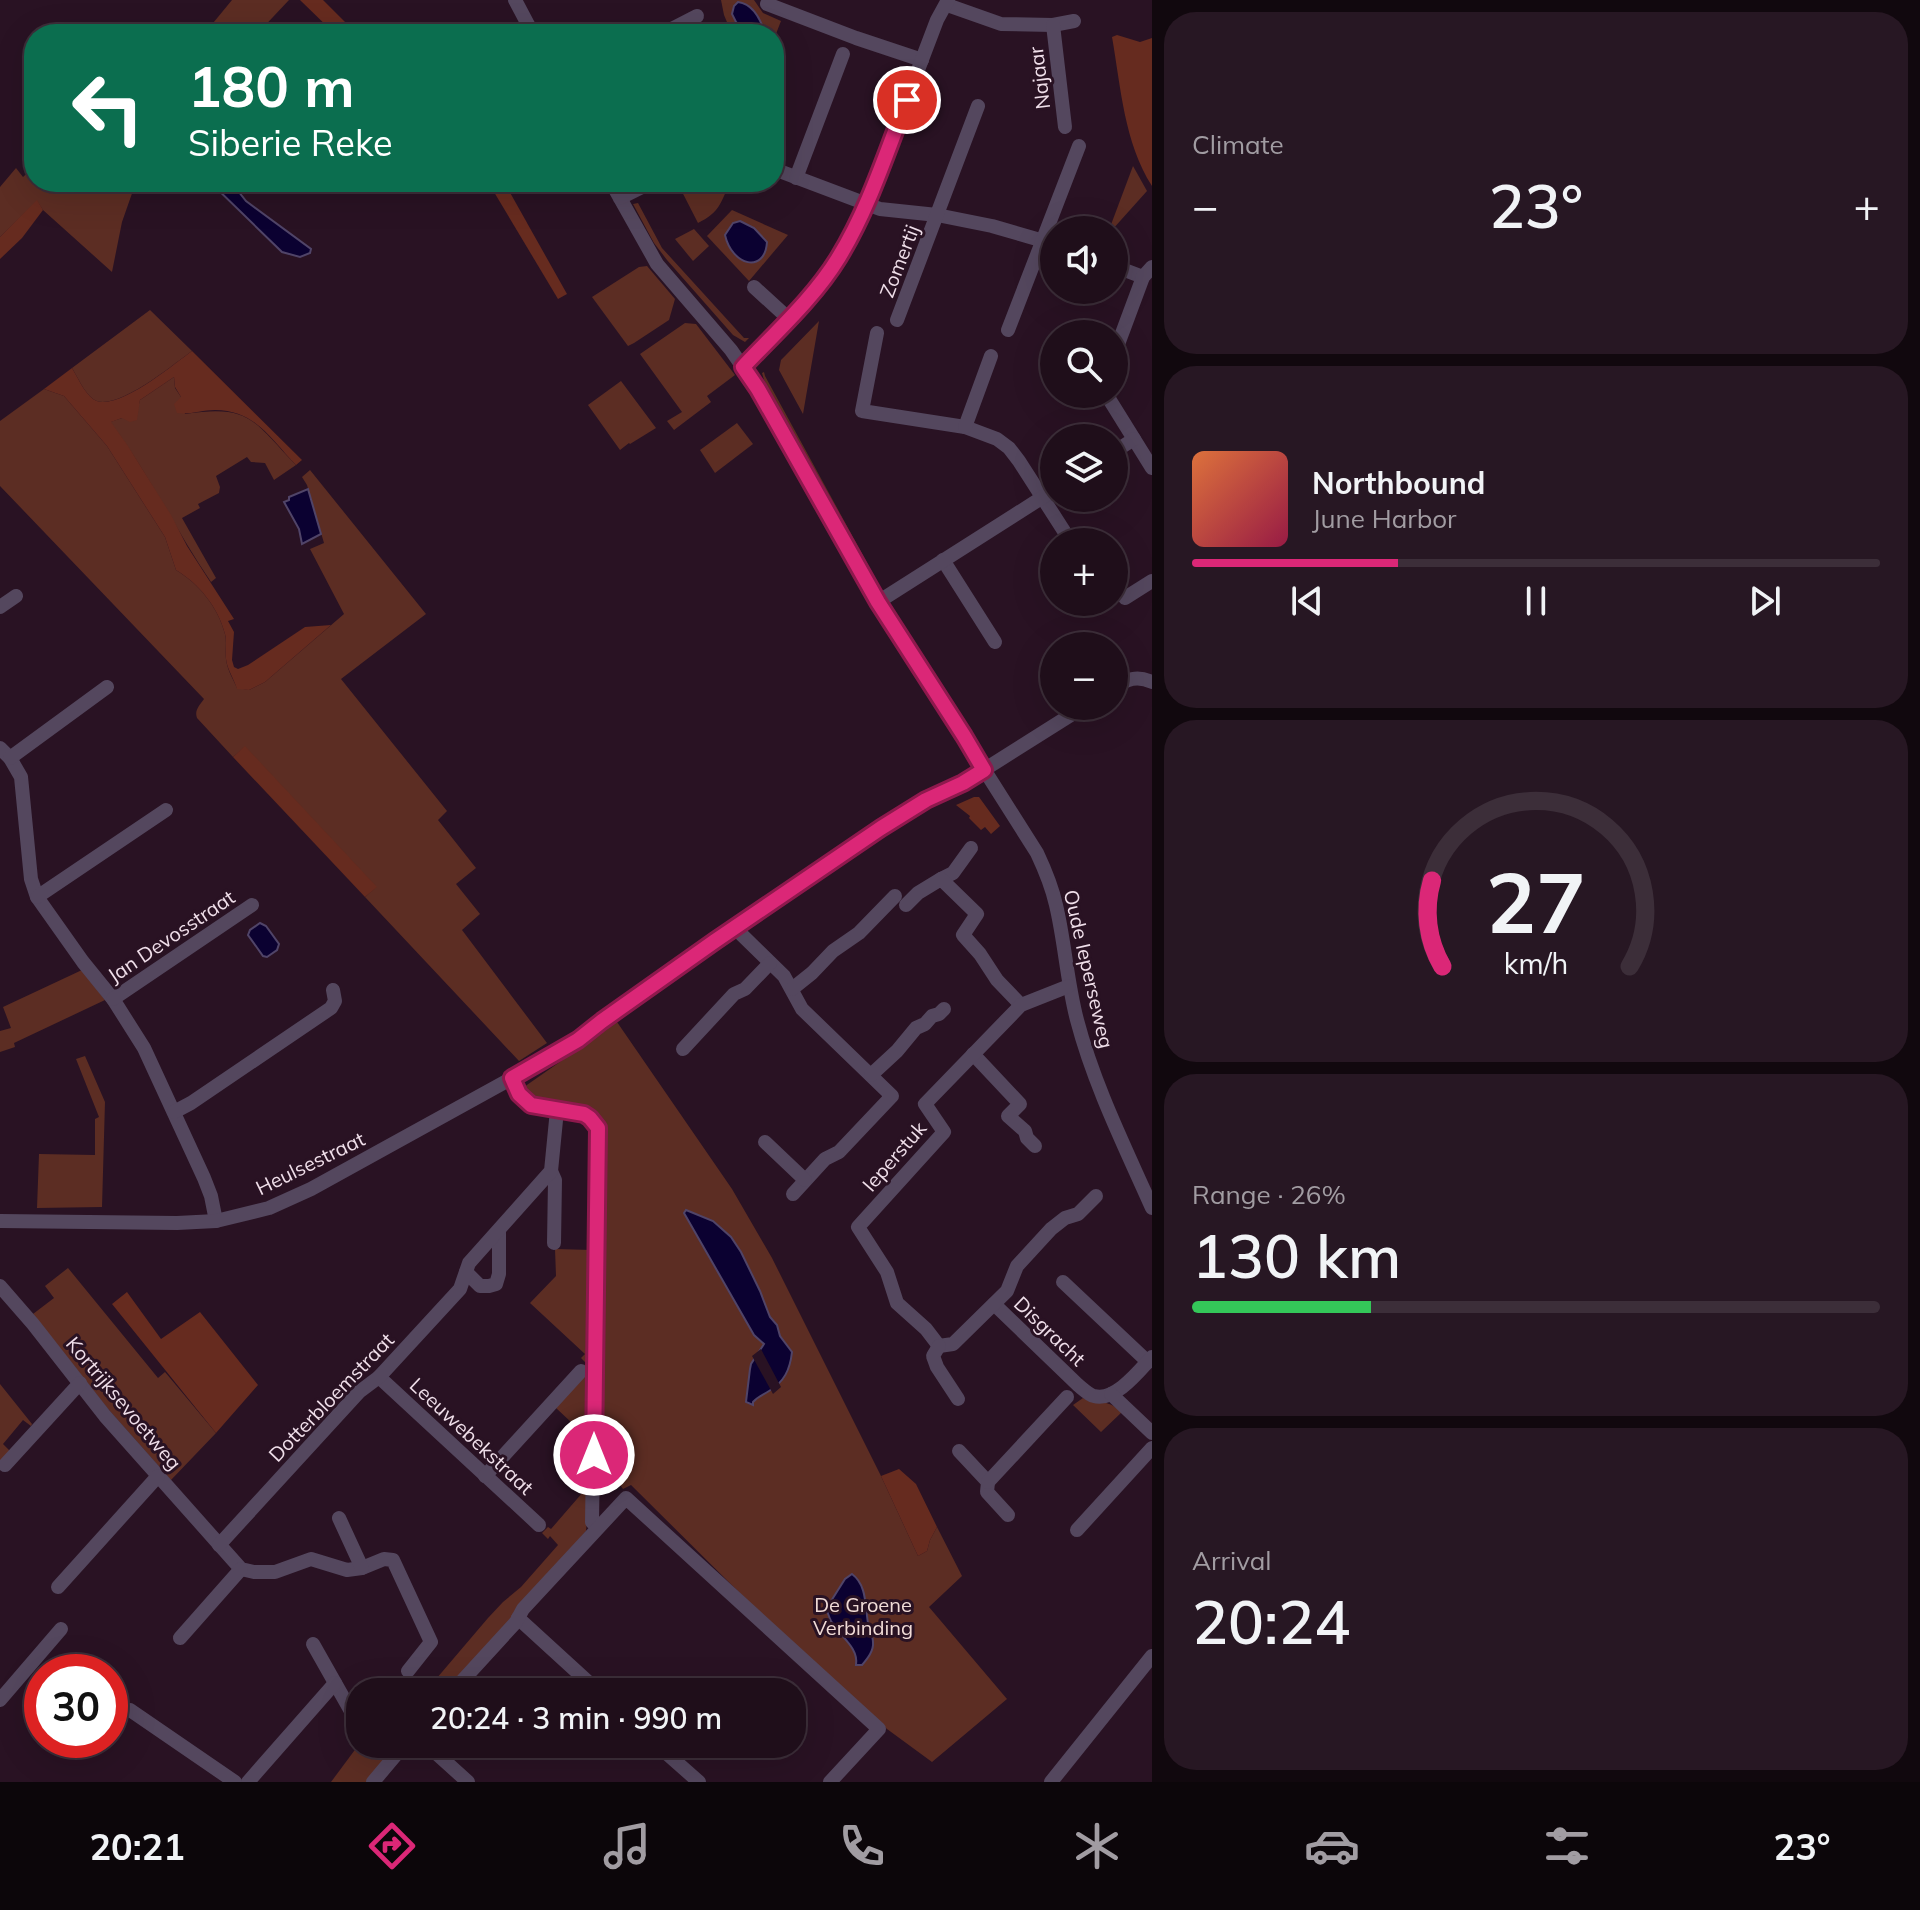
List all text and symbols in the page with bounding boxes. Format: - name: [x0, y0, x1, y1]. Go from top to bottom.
- street label: Najaar: [1023, 45, 1055, 111]
- text: 180 m: [188, 51, 355, 121]
- icon: left: [56, 56, 160, 160]
- pin: [873, 66, 941, 134]
- icon: arrive: [885, 78, 929, 122]
- text: Siberie Reke: [188, 120, 393, 165]
- text: Climate: [1192, 128, 1284, 161]
- text: 23°: [1489, 168, 1583, 243]
- text: −: [1192, 178, 1218, 233]
- text: +: [1854, 178, 1880, 233]
- map controls: [1040, 216, 1128, 720]
- button: sound: [1040, 216, 1128, 304]
- street label: Zomertij: [874, 221, 924, 301]
- button: search: [1040, 320, 1128, 408]
- button: layers: [1040, 424, 1128, 512]
- text: Northbound: [1312, 464, 1485, 502]
- text: June Harbor: [1312, 502, 1457, 535]
- button: +: [1040, 528, 1128, 616]
- icon: previous: [1285, 579, 1329, 623]
- icon: pause: [1514, 579, 1558, 623]
- icon: next: [1743, 579, 1787, 623]
- button: −: [1040, 632, 1128, 720]
- text: 27: [1486, 849, 1586, 954]
- street label: Jan Devosstraat: [103, 884, 239, 988]
- street label: Oude Ieperseweg: [1059, 887, 1119, 1051]
- text: km/h: [1504, 945, 1568, 981]
- street label: Ieperstuk: [857, 1115, 932, 1196]
- street label: Heulsestraat: [251, 1126, 369, 1200]
- text: Range · 26%: [1192, 1178, 1346, 1211]
- text: 130 km: [1192, 1218, 1401, 1293]
- street label: Disgracht: [1009, 1291, 1091, 1371]
- street label: Dotterbloemstraat: [263, 1327, 399, 1467]
- street label: Kortrijksevoetweg: [61, 1331, 187, 1475]
- street label: Leeuwebekstraat: [405, 1372, 539, 1500]
- position arrow: [552, 1413, 636, 1497]
- text: Arrival: [1192, 1544, 1272, 1577]
- text: 20:24: [1192, 1584, 1350, 1659]
- park label: De Groene Verbinding: [813, 1592, 913, 1640]
- speed limit sign: 30: [24, 1654, 128, 1758]
- text: 20:24 · 3 min · 990 m: [430, 1699, 722, 1737]
- icon: directions: [364, 1818, 420, 1874]
- icon: music: [599, 1818, 655, 1874]
- icon: phone: [834, 1818, 890, 1874]
- icon: climate: [1069, 1818, 1125, 1874]
- icon: car: [1304, 1818, 1360, 1874]
- icon: filters: [1539, 1818, 1595, 1874]
- text: 20:21: [89, 1824, 185, 1869]
- text: 23°: [1774, 1824, 1830, 1869]

